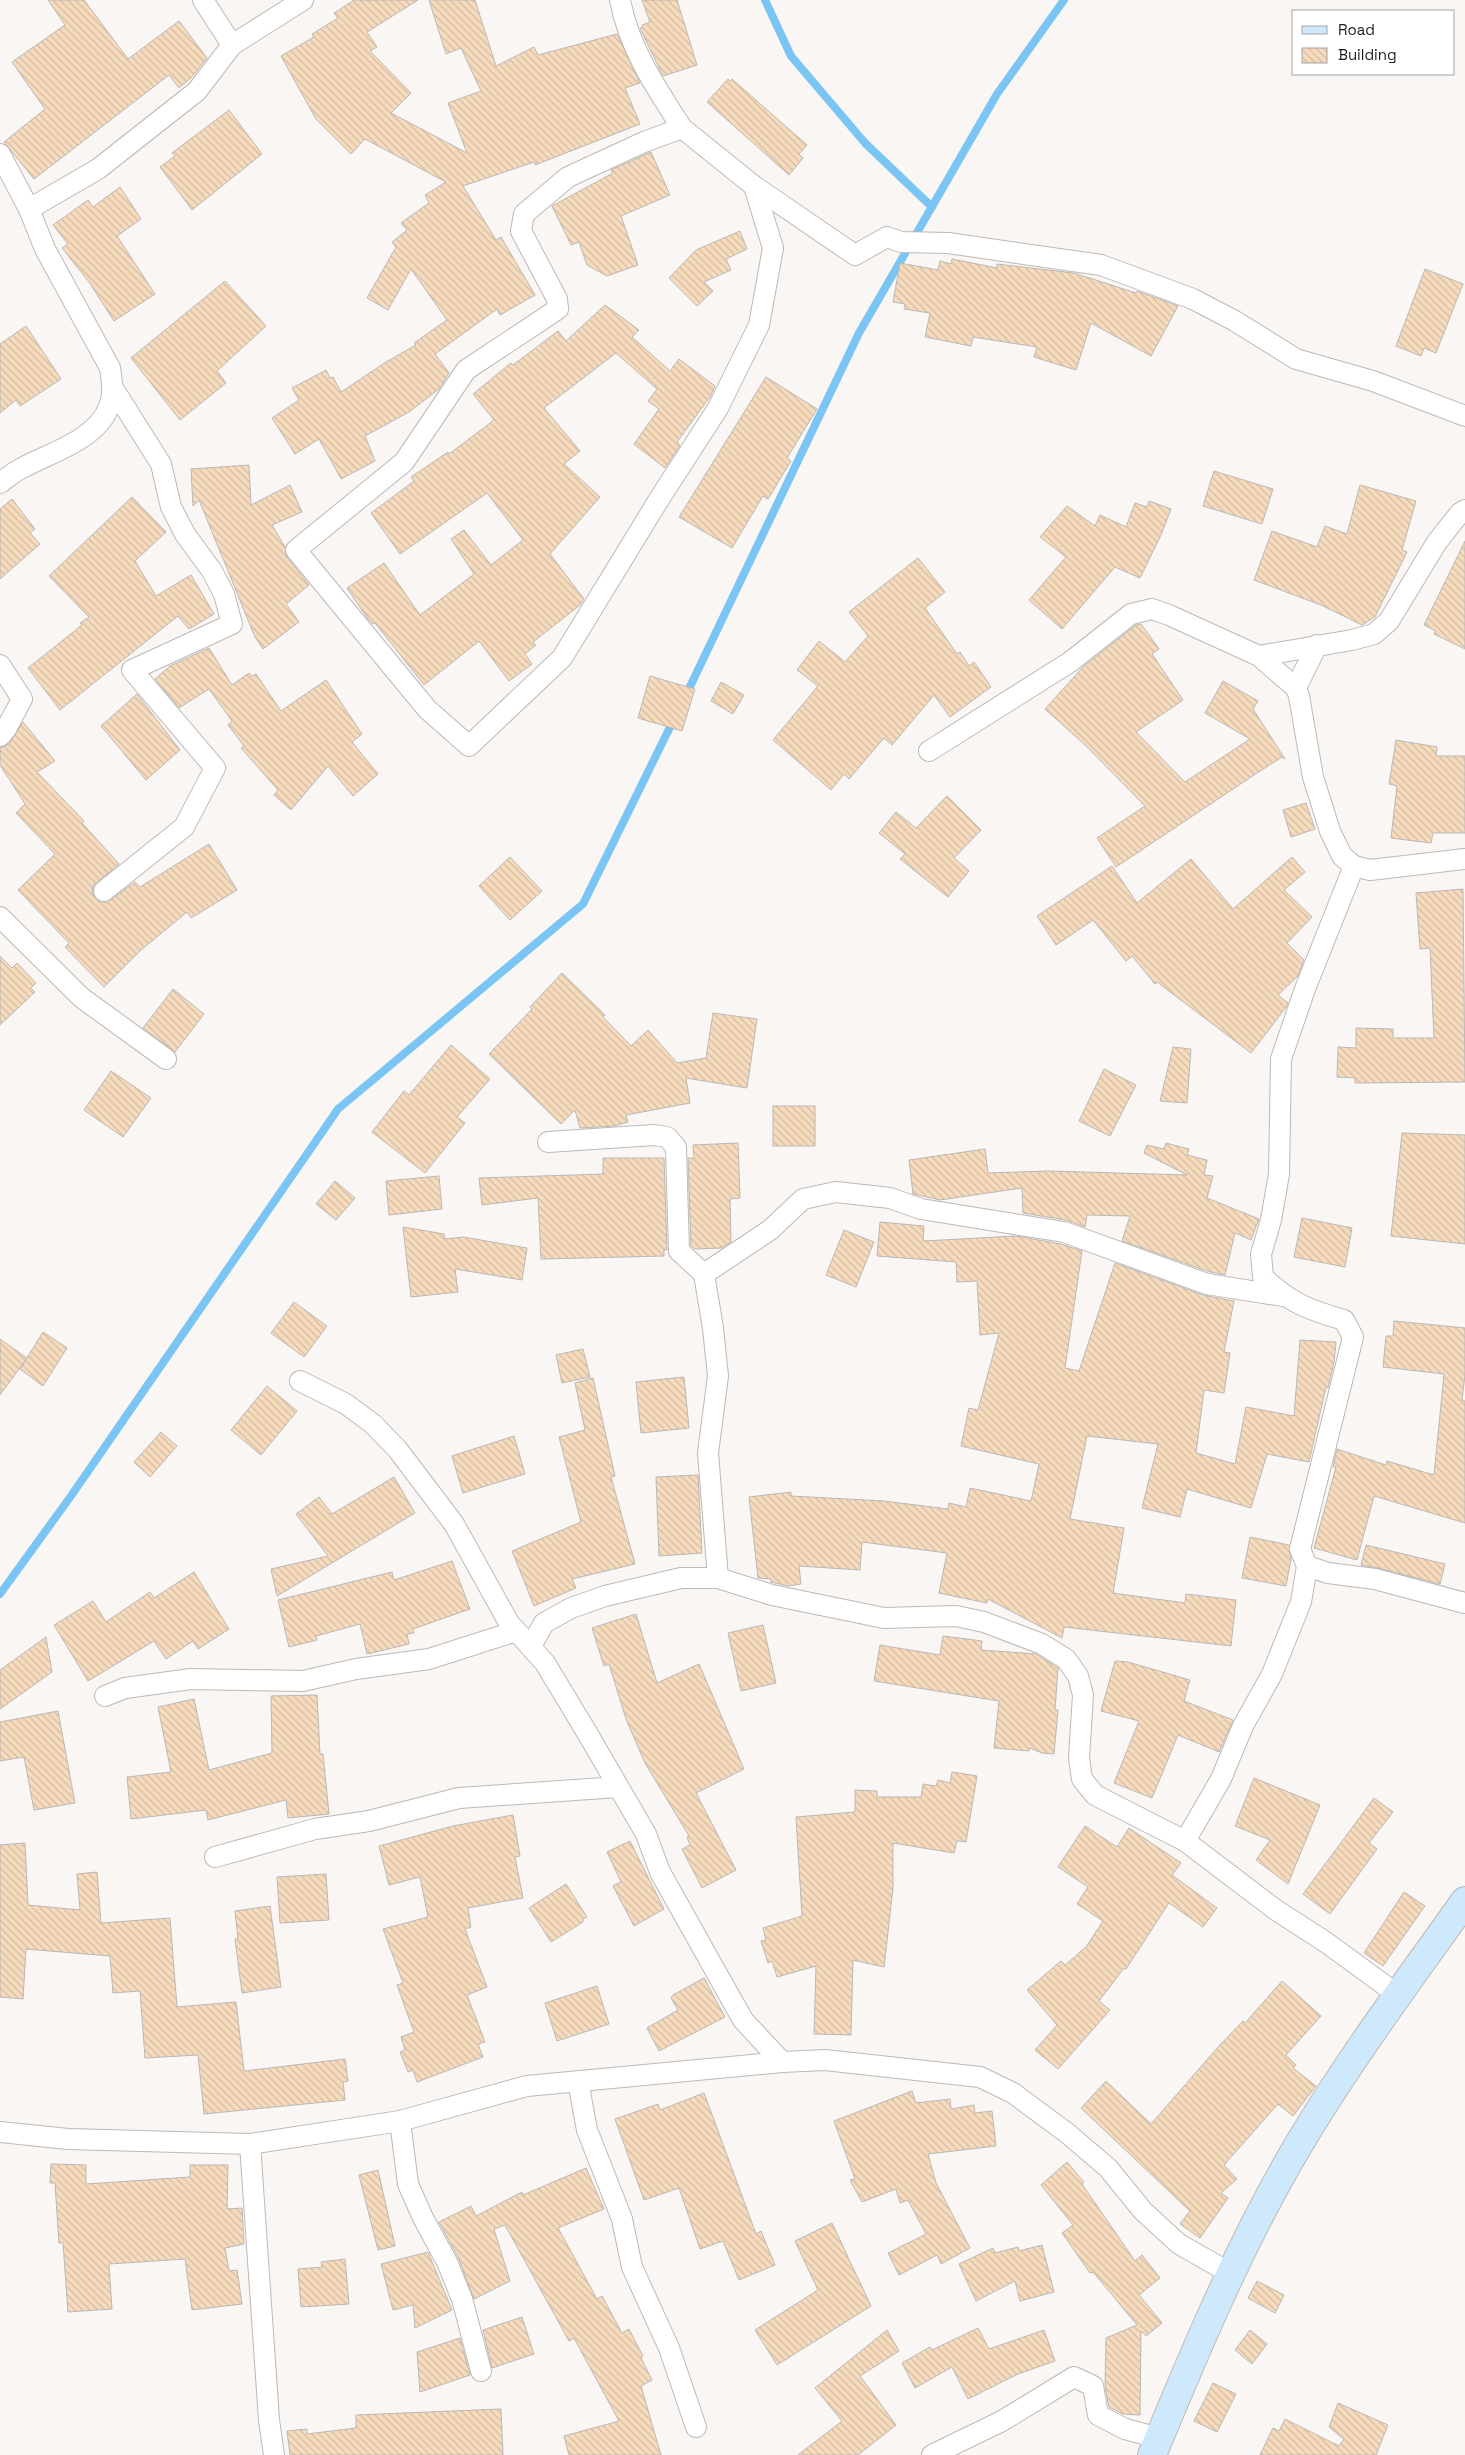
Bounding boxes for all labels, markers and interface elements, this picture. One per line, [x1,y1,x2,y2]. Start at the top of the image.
legend [1292,10,1455,75]
text: Road [1338,20,1375,39]
text: Building [1338,45,1397,64]

